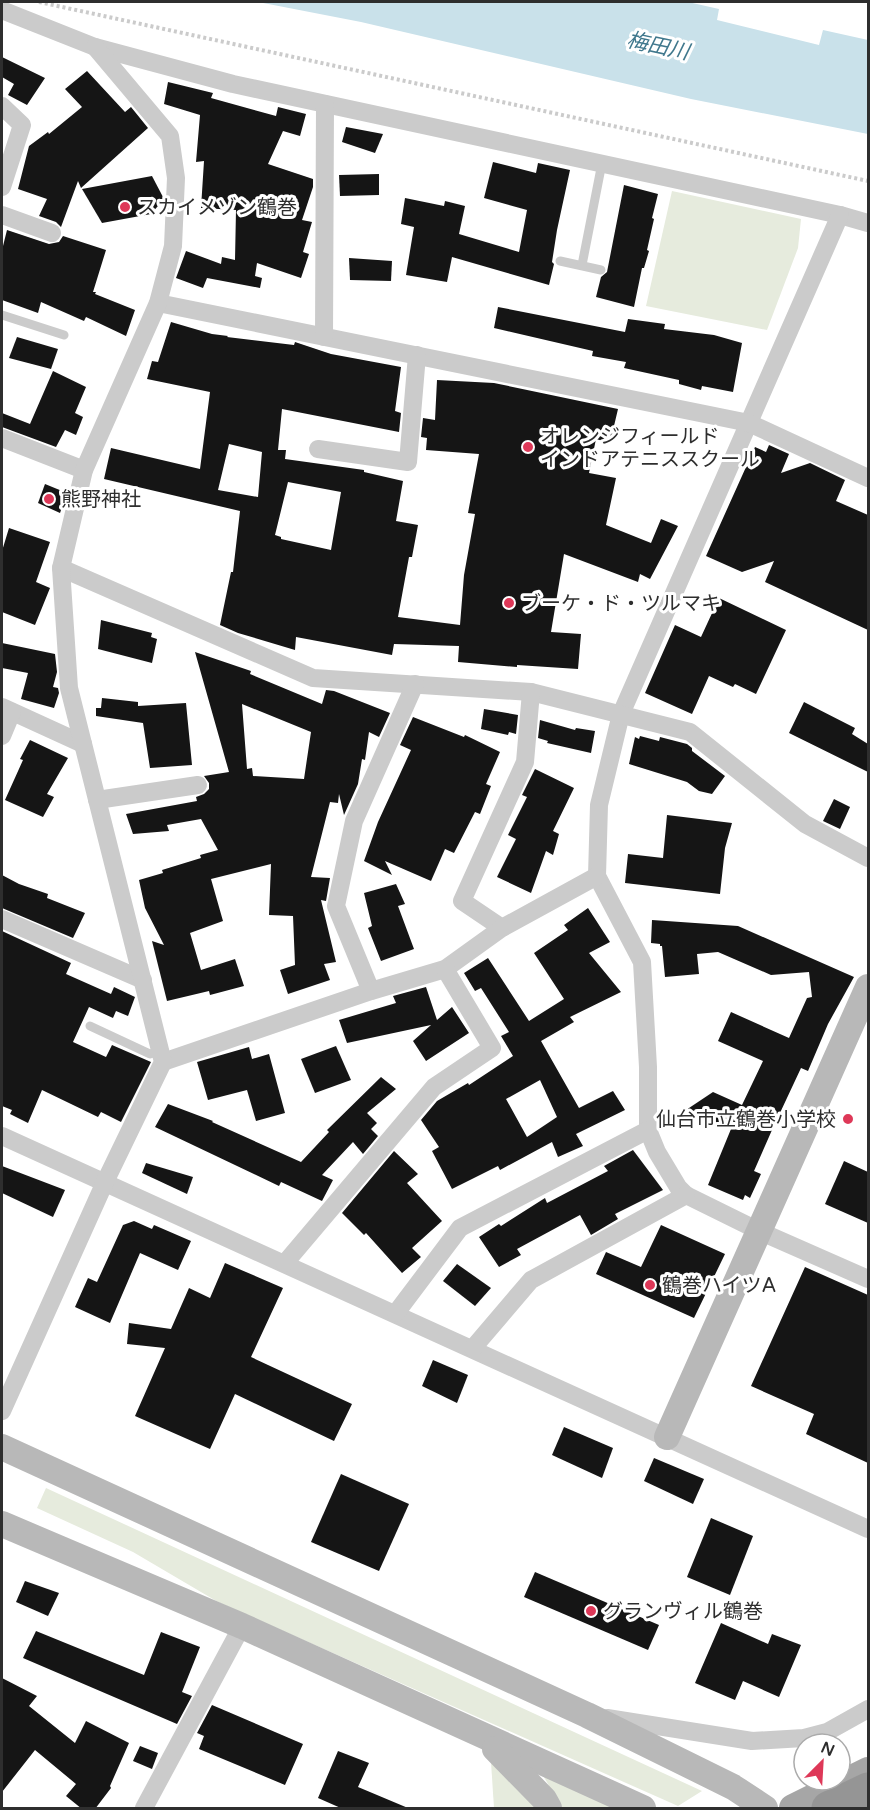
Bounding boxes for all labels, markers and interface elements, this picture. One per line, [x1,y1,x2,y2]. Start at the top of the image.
water label: 梅田川 [624,28,693,66]
place label: スカイメゾン鶴巻 [137,196,297,220]
marker: スカイメゾン鶴巻 [118,200,132,214]
place label: オレンジフィールド インドアテニススクール [540,425,760,472]
marker: オレンジフィールド インドアテニススクール [521,440,535,454]
place label: 熊野神社 [61,488,141,512]
marker: 熊野神社 [42,492,56,506]
place label: ブーケ・ド・ツルマキ [521,592,721,616]
marker: ブーケ・ド・ツルマキ [502,596,516,610]
place label: 仙台市立鶴巻小学校 [656,1108,836,1132]
marker: 仙台市立鶴巻小学校 [841,1112,855,1126]
place label: 鶴巻ハイツA [662,1274,777,1298]
marker: 鶴巻ハイツA [643,1278,657,1292]
place label: グランヴィル鶴巻 [603,1600,763,1624]
marker: グランヴィル鶴巻 [584,1604,598,1618]
north arrow [792,1732,852,1792]
text: N [818,1737,838,1761]

